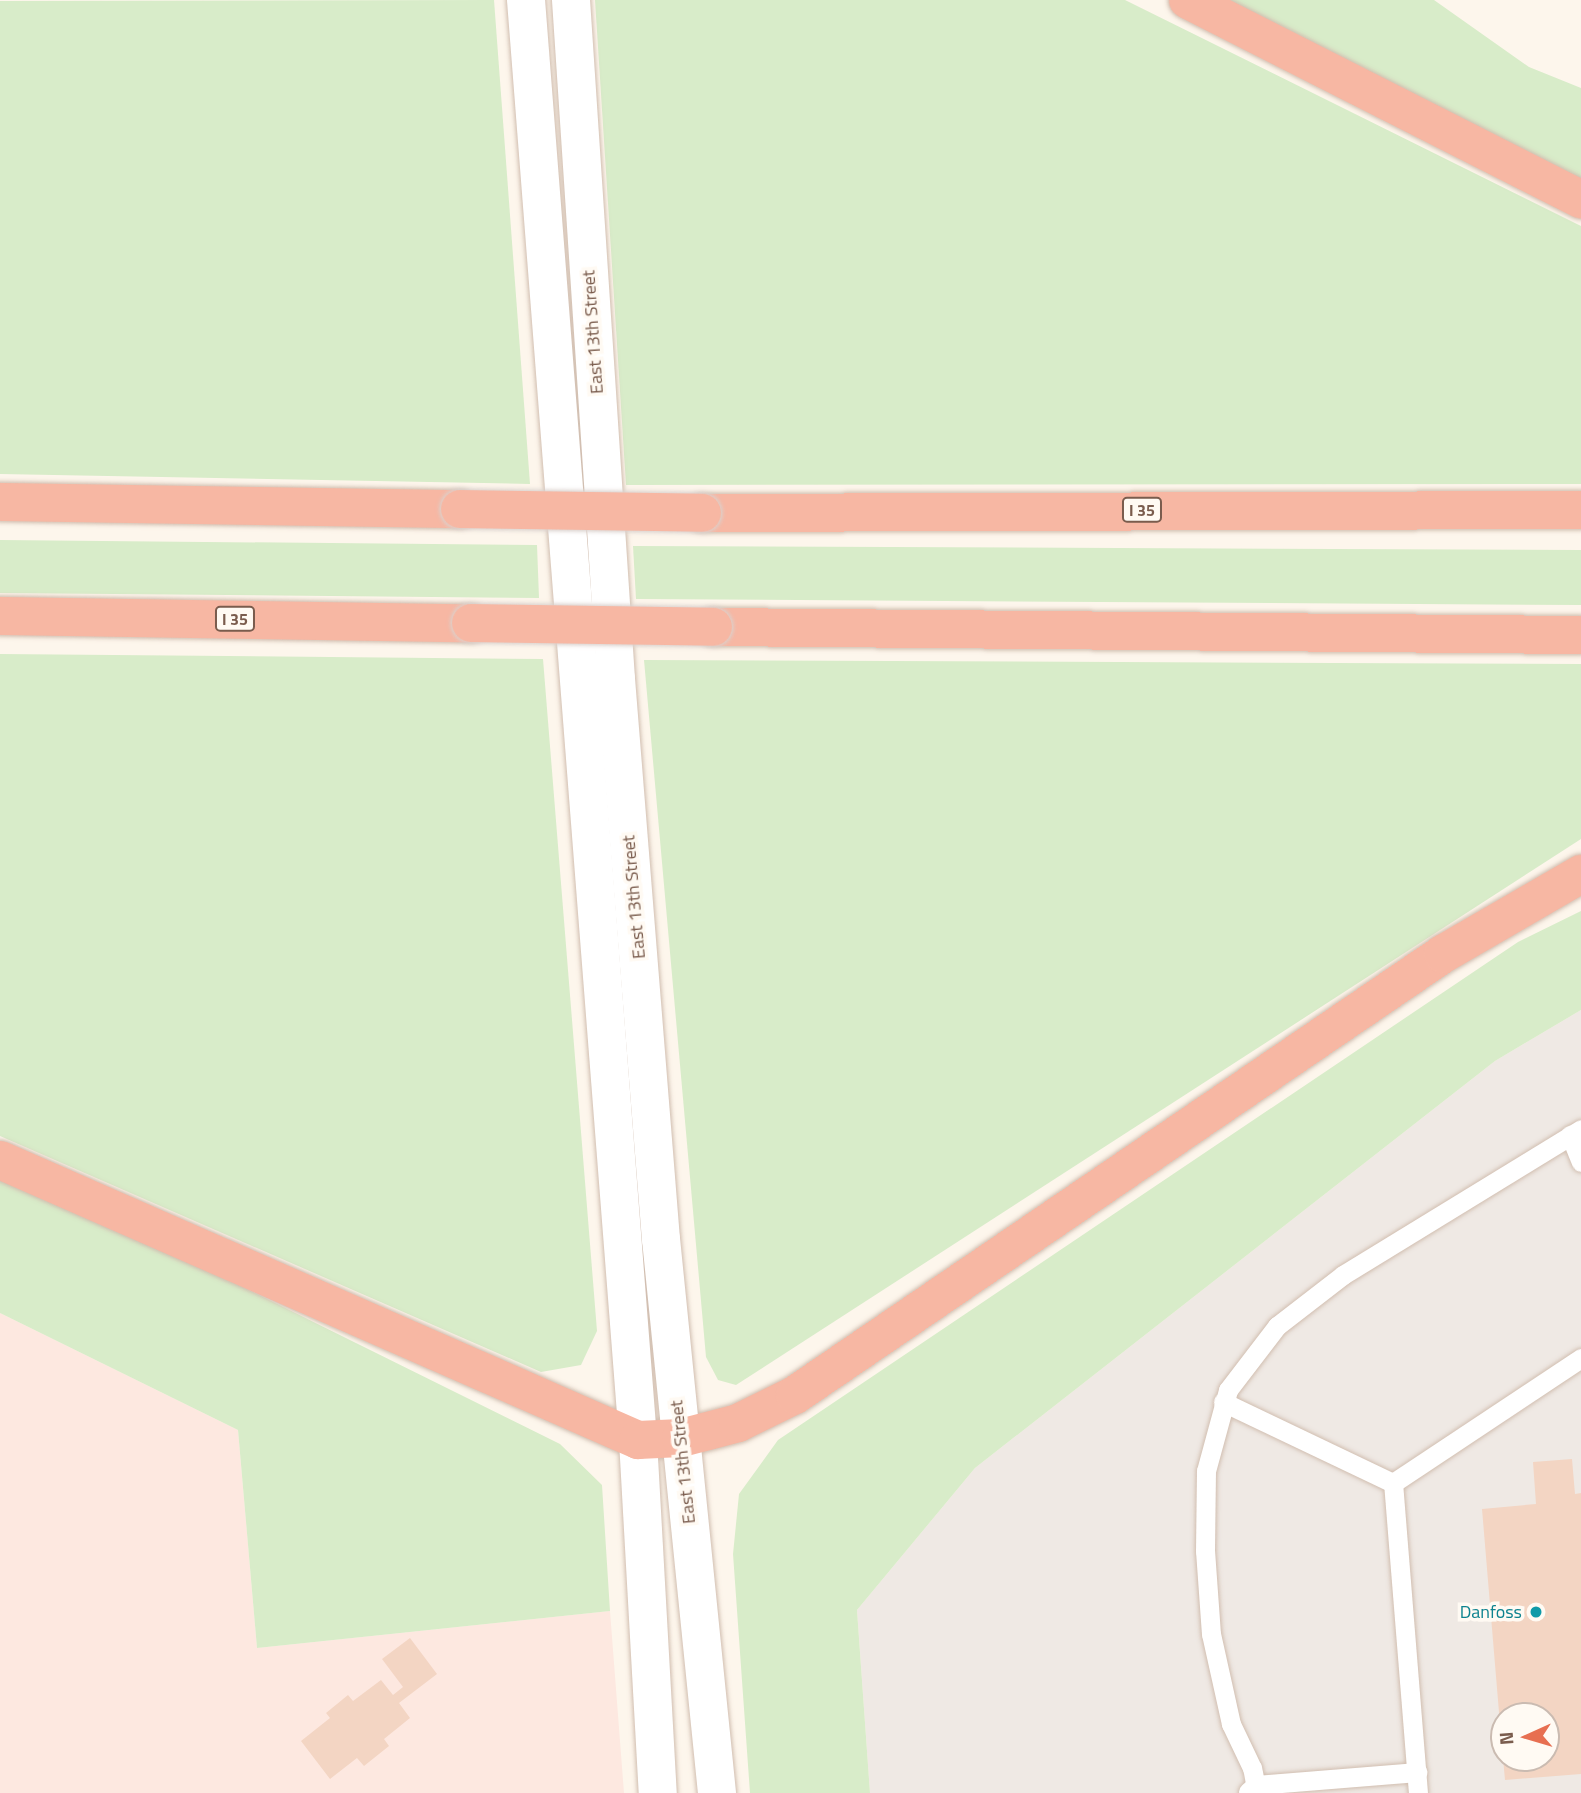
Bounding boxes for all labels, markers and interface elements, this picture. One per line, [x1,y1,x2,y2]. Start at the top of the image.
street label: East 13th Street [578,269,608,395]
road number: I 35 [1121,498,1163,523]
road number: I 35 [214,606,256,632]
street label: East 13th Street [618,834,650,960]
street label: East 13th Street [666,1399,700,1525]
place label: Danfoss [1460,1601,1522,1623]
marker: Danfoss [1528,1604,1544,1620]
north arrow [1490,1702,1560,1772]
text: N [1491,1731,1520,1746]

